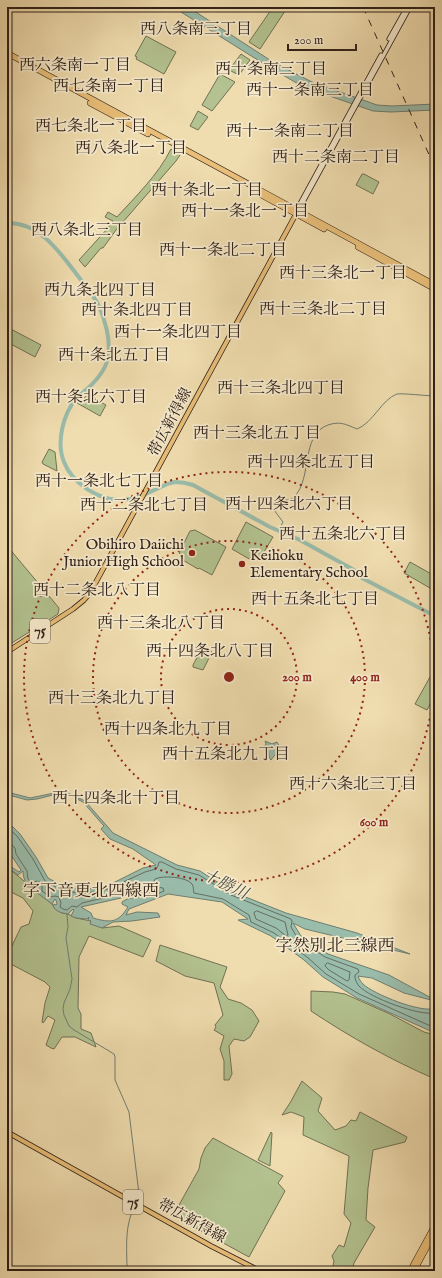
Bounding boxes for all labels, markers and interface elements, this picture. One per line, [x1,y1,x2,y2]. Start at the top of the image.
district label: 西八条南三丁目 [140,20,252,40]
scale bar [288,26,356,52]
text: 200 m [294,33,323,48]
district label: 西六条南一丁目 [19,56,131,76]
district label: 西十条南三丁目 [215,60,327,80]
district label: 西七条南一丁目 [53,77,165,97]
district label: 西十一条南三丁目 [246,81,374,101]
district label: 西七条北一丁目 [35,117,147,137]
district label: 西十一条南二丁目 [226,122,354,142]
district label: 西八条北一丁目 [75,139,187,159]
district label: 西十二条南二丁目 [272,148,400,168]
district label: 西十条北一丁目 [151,181,263,201]
district label: 西十一条北一丁目 [181,202,309,222]
district label: 西八条北三丁目 [31,221,143,241]
district label: 西十一条北二丁目 [159,241,287,261]
district label: 西十三条北一丁目 [279,264,407,284]
district label: 西九条北四丁目 [44,281,156,301]
district label: 西十三条北二丁目 [259,300,387,320]
district label: 西十条北四丁目 [81,301,193,321]
district label: 西十一条北四丁目 [114,323,242,343]
district label: 西十条北五丁目 [58,346,170,366]
district label: 西十三条北四丁目 [217,379,345,399]
street label: 帯広新得線 [144,384,196,460]
district label: 西十条北六丁目 [35,388,147,408]
district label: 西十三条北五丁目 [193,424,321,444]
district label: 西十四条北五丁目 [247,453,375,473]
district label: 西十一条北七丁目 [35,472,163,492]
district label: 西十四条北六丁目 [225,495,353,515]
district label: 西十二条北七丁目 [80,496,208,516]
district label: 西十五条北六丁目 [279,525,407,545]
place label: Obihiro Daiichi Junior High School [61,535,185,571]
place label: Keihoku Elementary School [250,546,369,582]
marker: Obihiro Daiichi Junior High School [187,548,197,558]
marker: Keihoku Elementary School [237,559,247,569]
district label: 西十二条北八丁目 [33,581,161,601]
district label: 西十五条北七丁目 [251,590,379,610]
district label: 西十三条北八丁目 [97,614,225,634]
road number: 75 [30,619,50,643]
district label: 西十四条北八丁目 [146,642,274,662]
centre of rings [222,670,236,684]
text: 200 m [282,670,312,685]
text: 400 m [350,670,381,685]
district label: 西十三条北九丁目 [48,689,176,709]
district label: 西十四条北九丁目 [104,720,232,740]
district label: 西十五条北九丁目 [162,745,290,765]
district label: 西十六条北三丁目 [289,775,417,795]
district label: 西十四条北十丁目 [52,789,180,809]
text: 600 m [360,815,389,830]
water label: 十勝川 [199,865,253,905]
district label: 字下音更北四線西 [23,881,159,902]
district label: 字然別北三線西 [276,936,395,957]
road number: 75 [123,1190,143,1214]
street label: 帯広新得線 [155,1195,229,1247]

